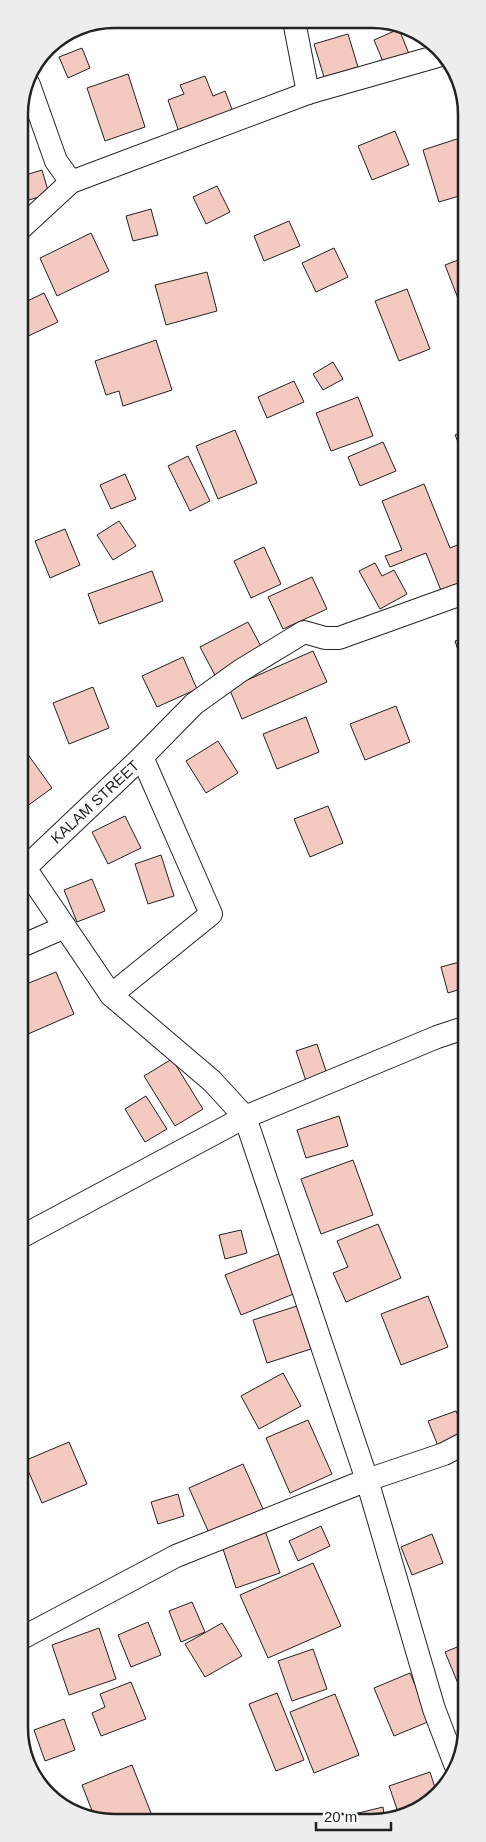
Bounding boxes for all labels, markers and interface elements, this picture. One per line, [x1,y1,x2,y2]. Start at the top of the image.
street label: KALAM STREET [47,756,142,847]
scale bar [316,1800,391,1832]
text: 20 m [324,1808,357,1825]

